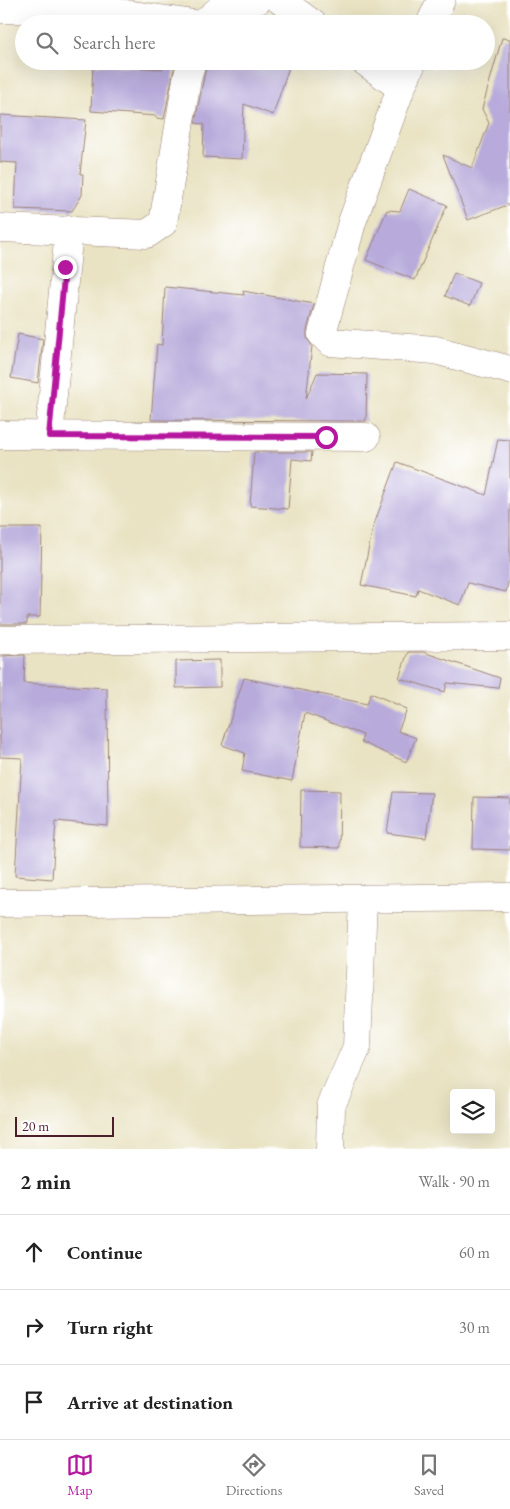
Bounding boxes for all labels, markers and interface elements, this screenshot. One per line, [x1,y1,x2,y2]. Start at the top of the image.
search box [15,15,495,70]
icon: search [33,29,61,57]
text: Search here [73,30,155,55]
route end [54,256,77,279]
route start [315,426,338,449]
map controls [450,1089,495,1134]
button: layers [450,1089,495,1134]
scale bar [15,1114,114,1137]
text: 20 m [22,1117,49,1135]
text: 2 min [20,1168,71,1195]
text: Walk · 90 m [419,1171,490,1192]
icon: ahead [20,1238,48,1266]
text: Continue [67,1240,142,1265]
text: 60 m [459,1242,490,1263]
icon: right [20,1313,48,1341]
text: Turn right [67,1315,153,1340]
text: 30 m [459,1317,490,1338]
icon: arrive [20,1388,48,1416]
text: Arrive at destination [67,1390,233,1415]
tab: Map [66,1451,94,1499]
tab: Directions [226,1451,282,1499]
tab: Saved [414,1451,444,1499]

